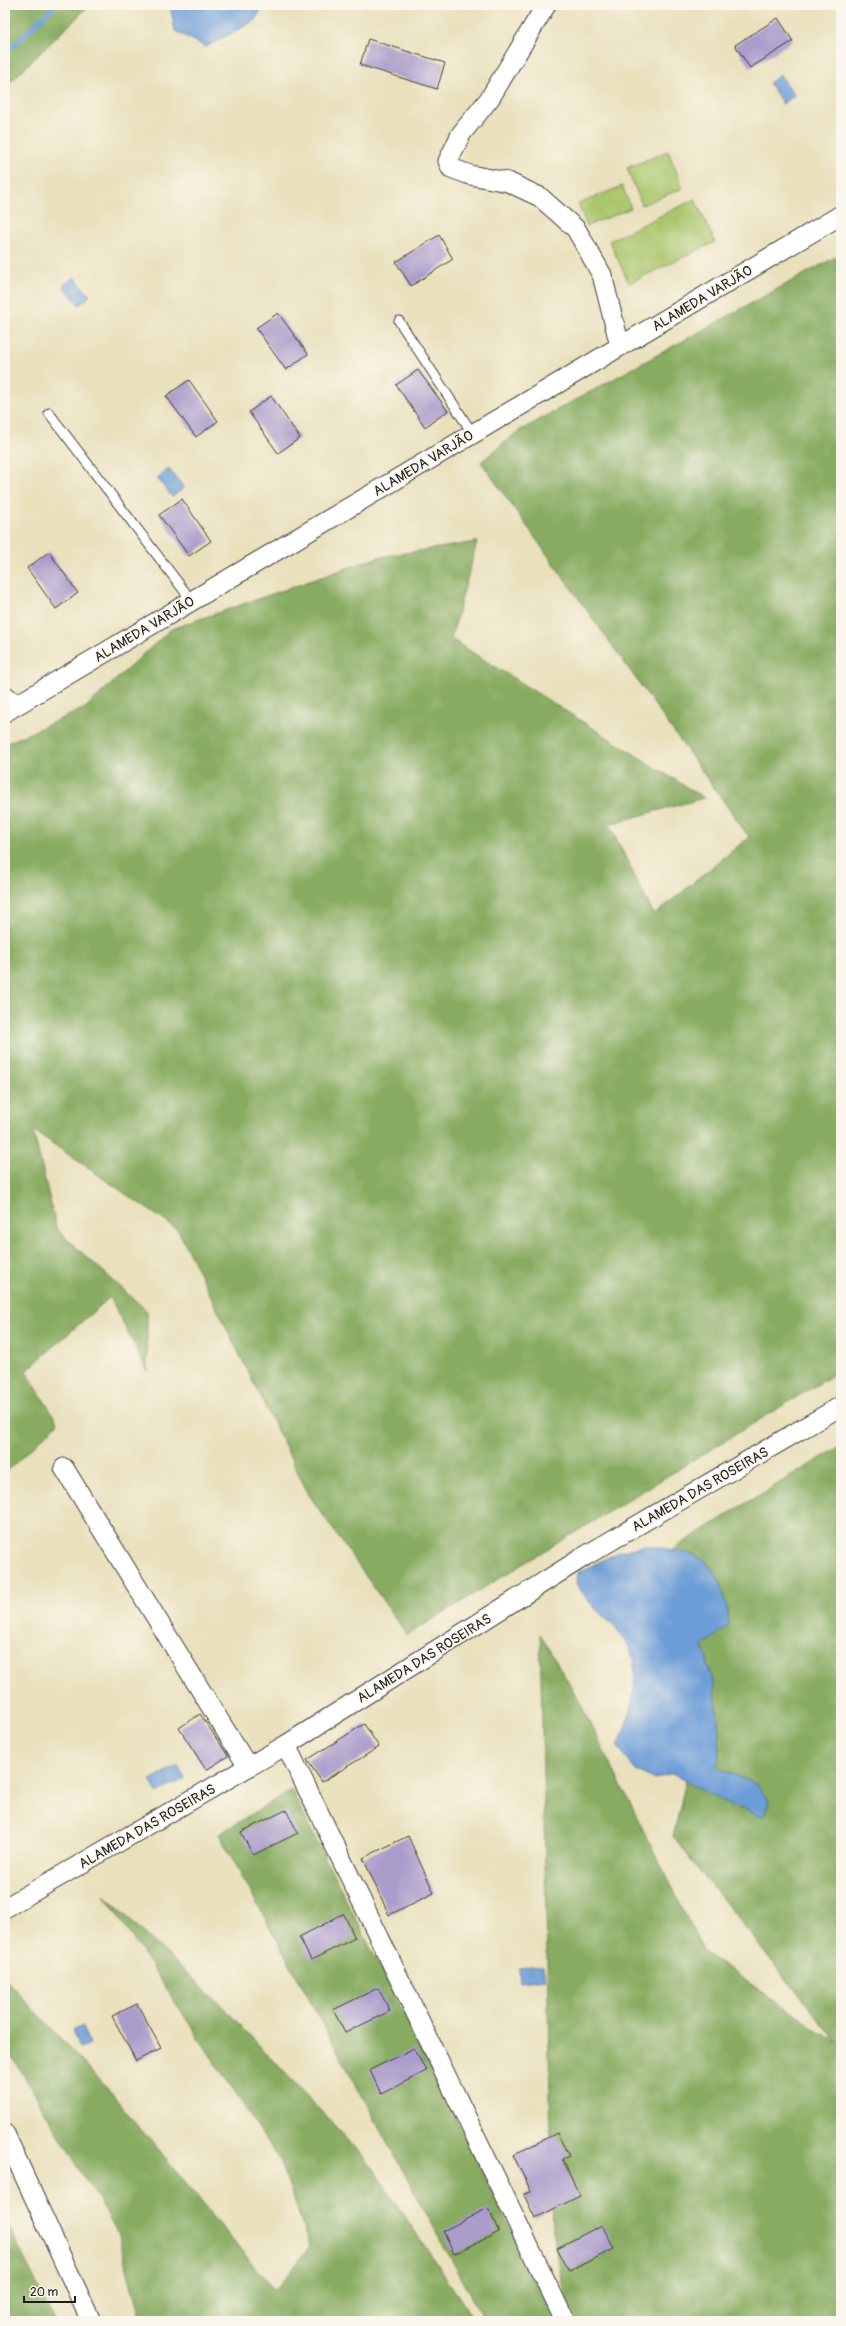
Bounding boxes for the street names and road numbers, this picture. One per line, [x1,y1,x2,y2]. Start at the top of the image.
street label: ALAMEDA VARJÃO [649,262,756,335]
street label: ALAMEDA VARJÃO [370,427,477,500]
street label: ALAMEDA VARJÃO [91,593,198,666]
street label: ALAMEDA DAS ROSEIRAS [629,1443,772,1536]
street label: ALAMEDA DAS ROSEIRAS [354,1610,495,1707]
street label: ALAMEDA DAS ROSEIRAS [76,1780,219,1873]

